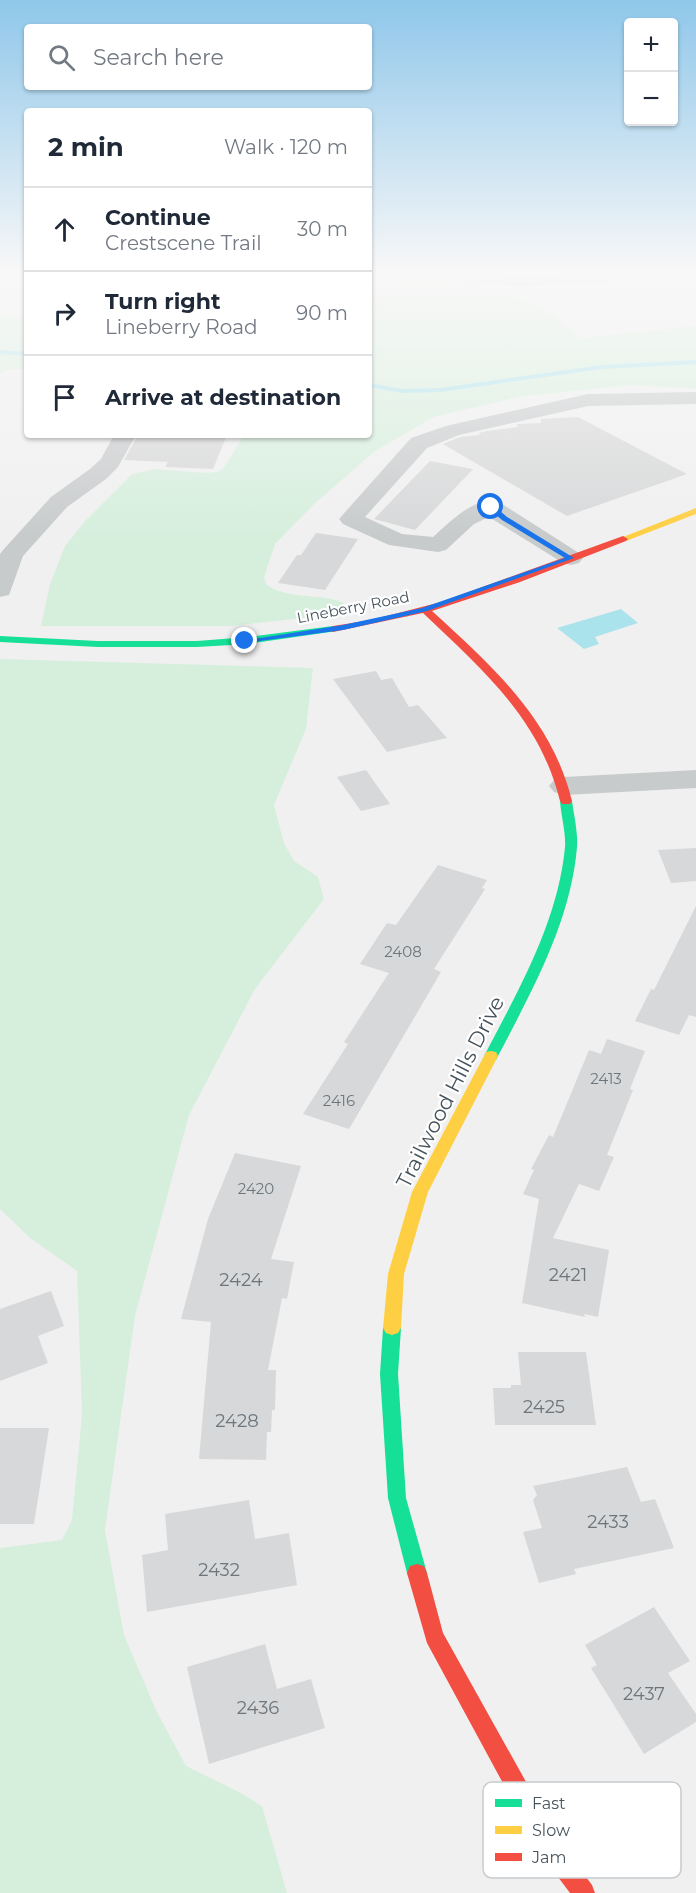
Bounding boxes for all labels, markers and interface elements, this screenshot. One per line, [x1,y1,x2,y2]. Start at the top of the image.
map controls [624,18,678,126]
button: + [624,18,678,72]
search box [24,24,372,90]
icon: search [45,41,78,74]
text: Search here [93,44,224,71]
button: − [624,72,678,126]
text: 2 min [48,131,124,163]
text: Walk · 120 m [224,135,348,159]
text: Continue [105,204,211,231]
icon: ahead [48,213,81,246]
text: 30 m [297,217,348,241]
text: Crestscene Trail [105,231,262,255]
text: Turn right [105,288,220,315]
icon: right [48,297,81,330]
text: 90 m [296,301,348,325]
text: Lineberry Road [105,315,258,339]
icon: arrive [48,381,81,414]
text: Arrive at destination [105,384,341,411]
route start [477,493,503,519]
street label: Lineberry Road [295,587,411,627]
route end [231,627,257,653]
house number: 2408 [384,942,422,961]
street label: Trailwood Hills Drive [391,992,509,1192]
house number: 2413 [590,1069,622,1088]
house number: 2416 [323,1091,355,1110]
house number: 2420 [238,1179,274,1198]
house number: 2421 [549,1264,587,1286]
house number: 2424 [219,1269,263,1291]
house number: 2425 [523,1396,565,1418]
house number: 2428 [215,1410,259,1432]
house number: 2433 [587,1511,629,1533]
house number: 2432 [198,1559,240,1581]
house number: 2437 [623,1683,665,1705]
house number: 2436 [237,1697,279,1719]
legend [483,1782,681,1878]
text: Fast [532,1794,566,1813]
text: Slow [532,1821,570,1840]
text: Jam [531,1848,566,1867]

